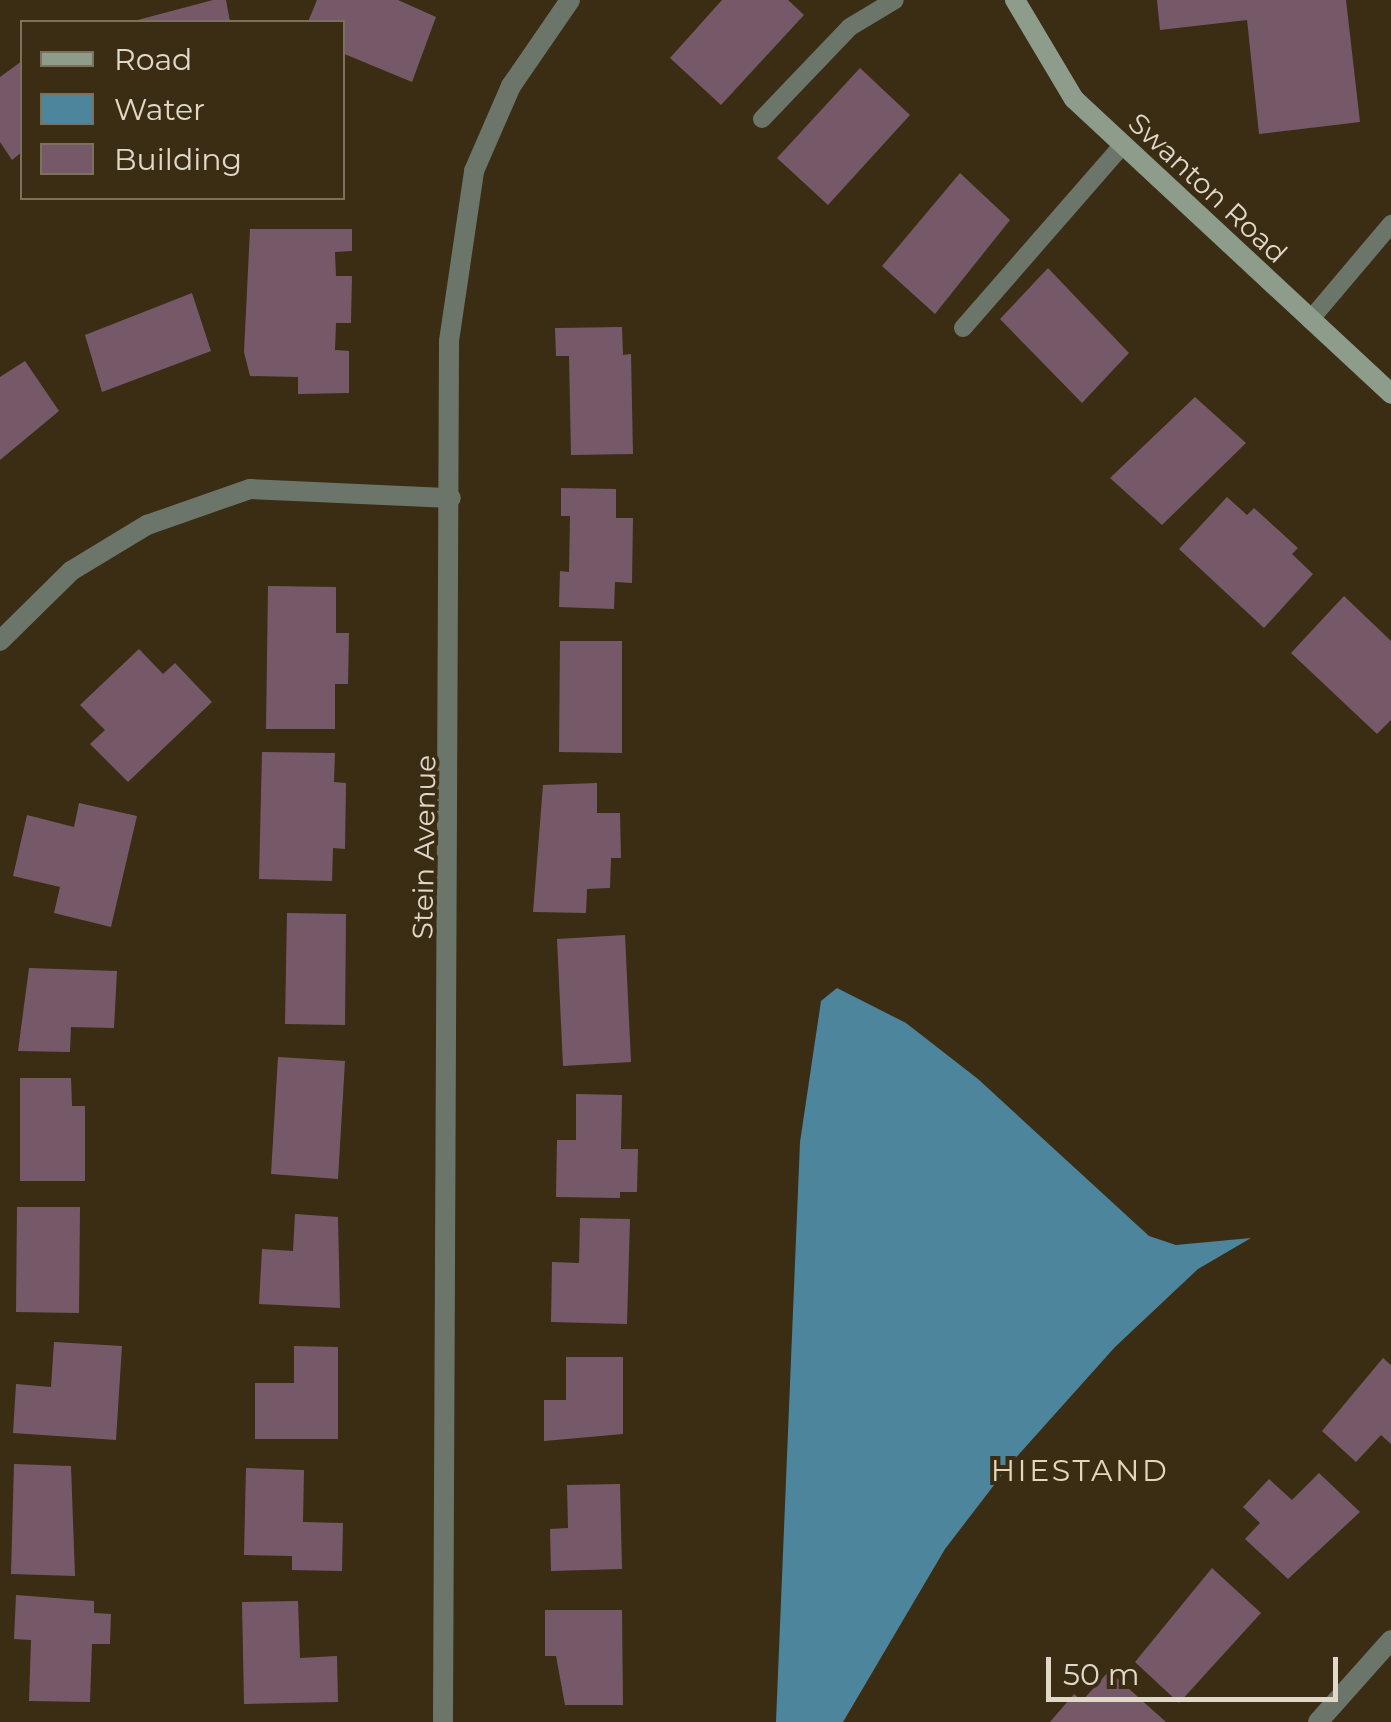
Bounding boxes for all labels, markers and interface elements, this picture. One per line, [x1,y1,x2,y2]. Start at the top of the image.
legend [20,20,345,200]
text: Road [114,41,192,78]
text: Water [114,91,205,128]
street label: Swanton Road [1122,106,1294,270]
text: Building [114,141,242,178]
street label: Stein Avenue [406,755,442,939]
district label: HIESTAND [991,1453,1169,1489]
scale bar [1051,1637,1344,1699]
text: 50 m [1063,1656,1140,1693]

